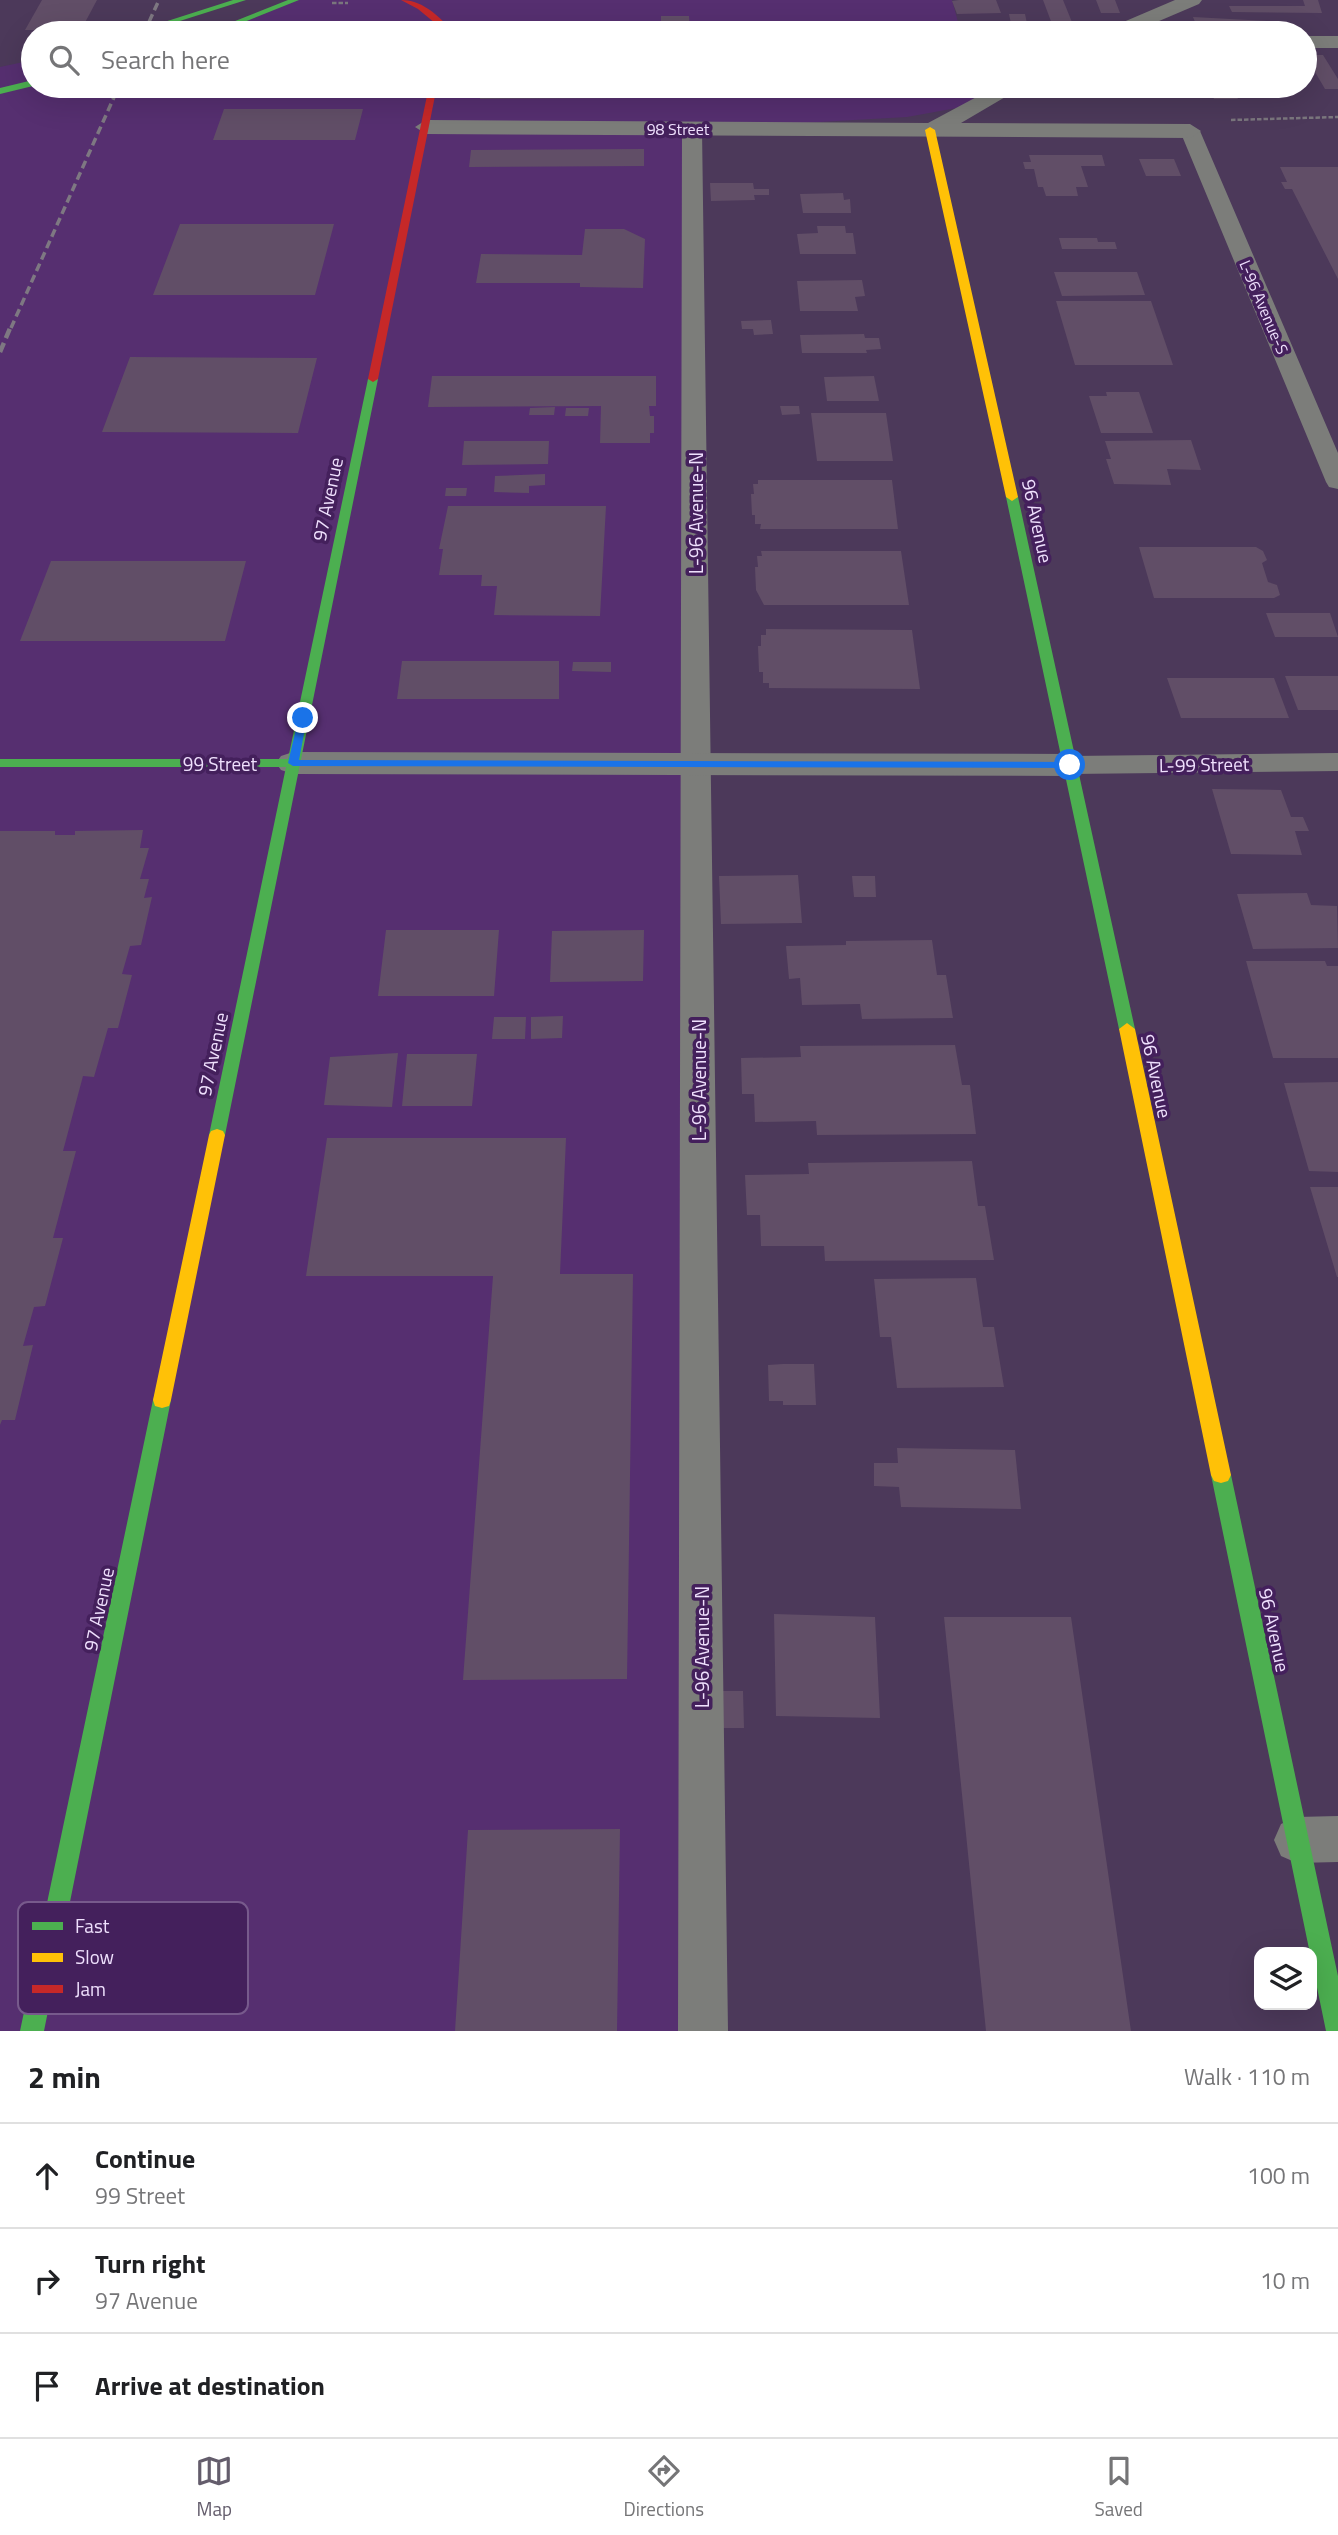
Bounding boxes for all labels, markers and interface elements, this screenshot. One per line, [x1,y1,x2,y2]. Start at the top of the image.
search box [21,21,1317,98]
text: Search here [101,40,230,79]
icon: search [45,41,83,79]
street label: 98 Street [647,117,710,141]
street label: L-96 Avenue-S [1233,256,1295,358]
street label: L-96 Avenue-N [681,452,710,574]
street label: 97 Avenue [304,454,350,544]
street label: 96 Avenue [1015,476,1061,566]
route end [287,702,318,733]
street label: 99 Street [183,749,258,778]
route start [1054,749,1085,780]
street label: L-99 Street [1159,749,1250,779]
street label: 97 Avenue [189,1009,235,1099]
street label: L-96 Avenue-N [684,1019,713,1141]
street label: 96 Avenue [1134,1031,1180,1121]
street label: 97 Avenue [75,1564,121,1654]
street label: 96 Avenue [1252,1585,1298,1675]
street label: L-96 Avenue-N [687,1586,716,1708]
legend [18,1902,248,2014]
text: Fast [75,1911,110,1940]
text: Slow [75,1942,114,1971]
map controls [1254,1947,1317,2010]
button: layers [1254,1947,1317,2010]
text: Jam [75,1974,106,2003]
text: 2 min [28,2054,101,2100]
text: Walk · 110 m [1184,2059,1310,2094]
text: Continue [95,2139,195,2178]
icon: ahead [28,2157,66,2195]
text: 100 m [1247,2158,1310,2193]
text: 99 Street [95,2178,185,2213]
text: Turn right [95,2244,206,2283]
icon: right [28,2262,66,2300]
text: 10 m [1260,2263,1310,2298]
text: 97 Avenue [95,2283,198,2318]
text: Arrive at destination [95,2366,325,2405]
icon: arrive [28,2367,66,2405]
tab: Map [195,2452,233,2523]
tab: Directions [624,2452,704,2523]
tab: Saved [1094,2452,1143,2523]

